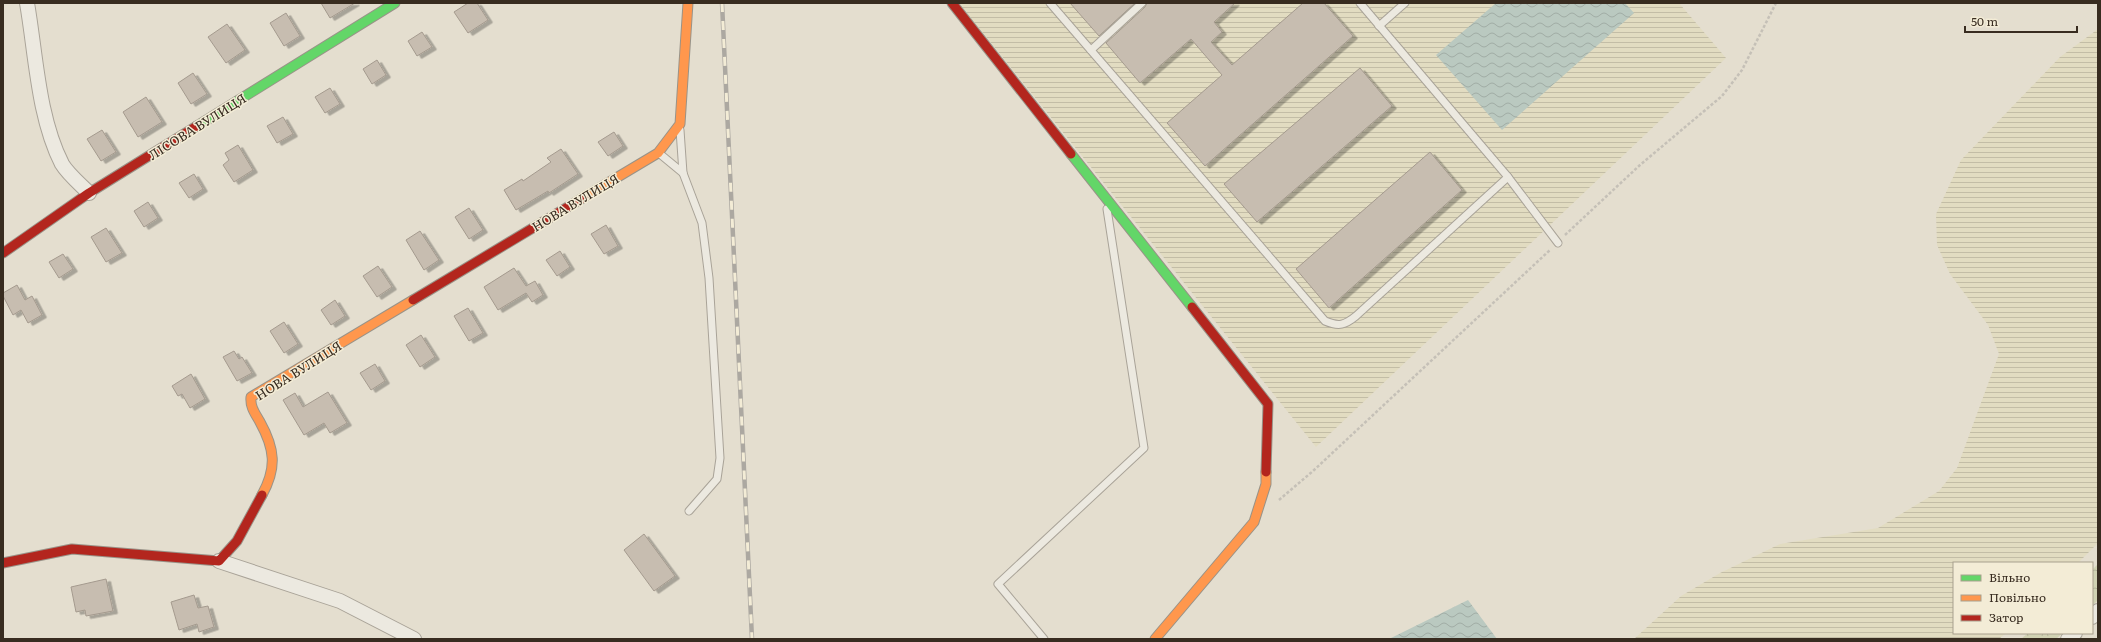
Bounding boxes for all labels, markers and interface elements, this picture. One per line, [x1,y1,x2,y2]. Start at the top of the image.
scale bar [1965,8,2077,34]
text: 50 m [1971,12,1998,30]
street label: ЛІСОВА ВУЛИЦЯ [144,88,250,164]
street label: НОВА ВУЛИЦЯ [528,168,622,236]
street label: НОВА ВУЛИЦЯ [251,336,345,404]
legend [1953,562,2093,634]
text: Вільно [1989,568,2030,586]
text: Повільно [1989,588,2046,606]
text: Затор [1989,608,2024,626]

